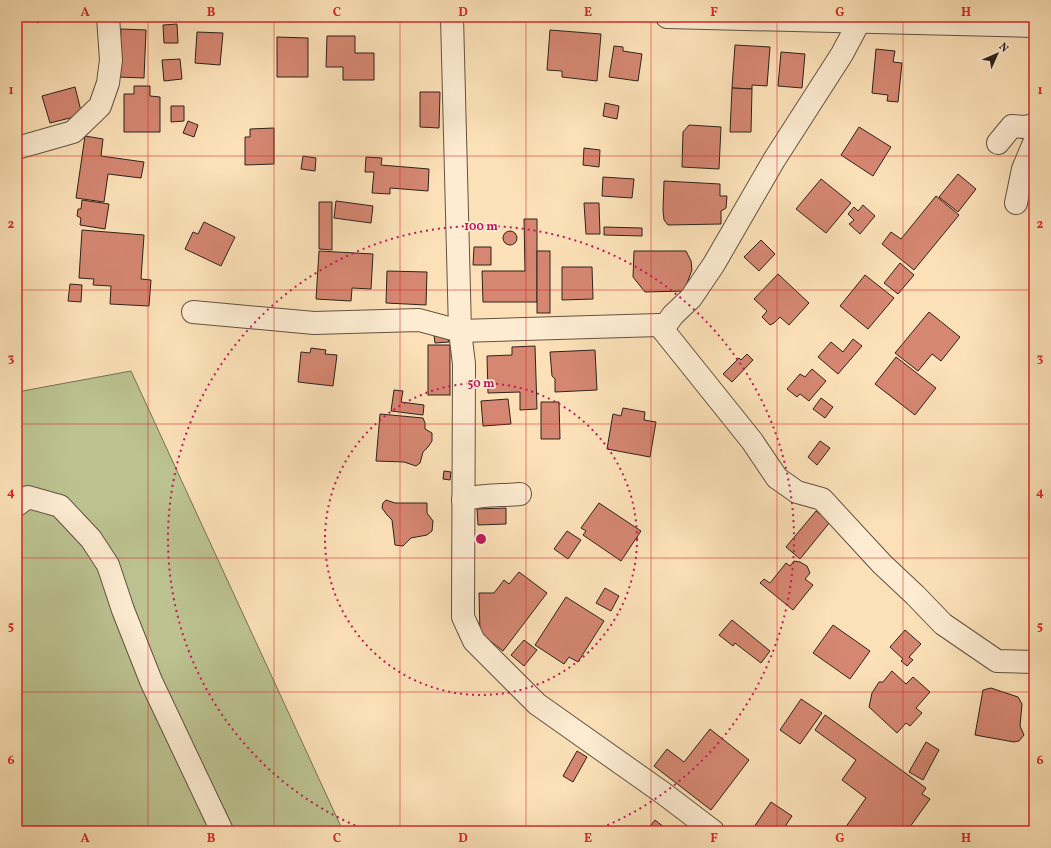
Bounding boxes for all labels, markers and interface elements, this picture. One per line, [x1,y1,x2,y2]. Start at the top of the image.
text: A [80,4,90,22]
text: B [207,4,216,22]
text: C [333,4,341,22]
text: D [458,4,468,22]
text: E [584,4,592,22]
text: F [710,4,718,22]
text: G [835,4,845,22]
text: H [961,4,971,22]
north arrow [977,34,1017,74]
text: N [995,40,1011,56]
text: 1 [8,82,14,100]
text: 1 [1037,82,1043,100]
text: 2 [8,216,15,234]
text: 2 [1037,216,1044,234]
text: 100 m [464,219,498,235]
text: 3 [8,350,15,368]
text: 3 [1037,350,1044,368]
text: 50 m [467,376,495,392]
text: 4 [7,484,15,502]
text: 4 [1036,484,1044,502]
centre of rings [474,532,488,546]
text: 5 [8,618,14,636]
text: 5 [1037,618,1043,636]
text: 6 [7,752,15,770]
text: 6 [1036,752,1044,770]
text: A [80,830,90,848]
text: B [207,830,216,848]
text: C [333,830,341,848]
text: D [458,830,468,848]
text: E [584,830,592,848]
text: F [710,830,718,848]
text: G [835,830,845,848]
text: H [961,830,971,848]

